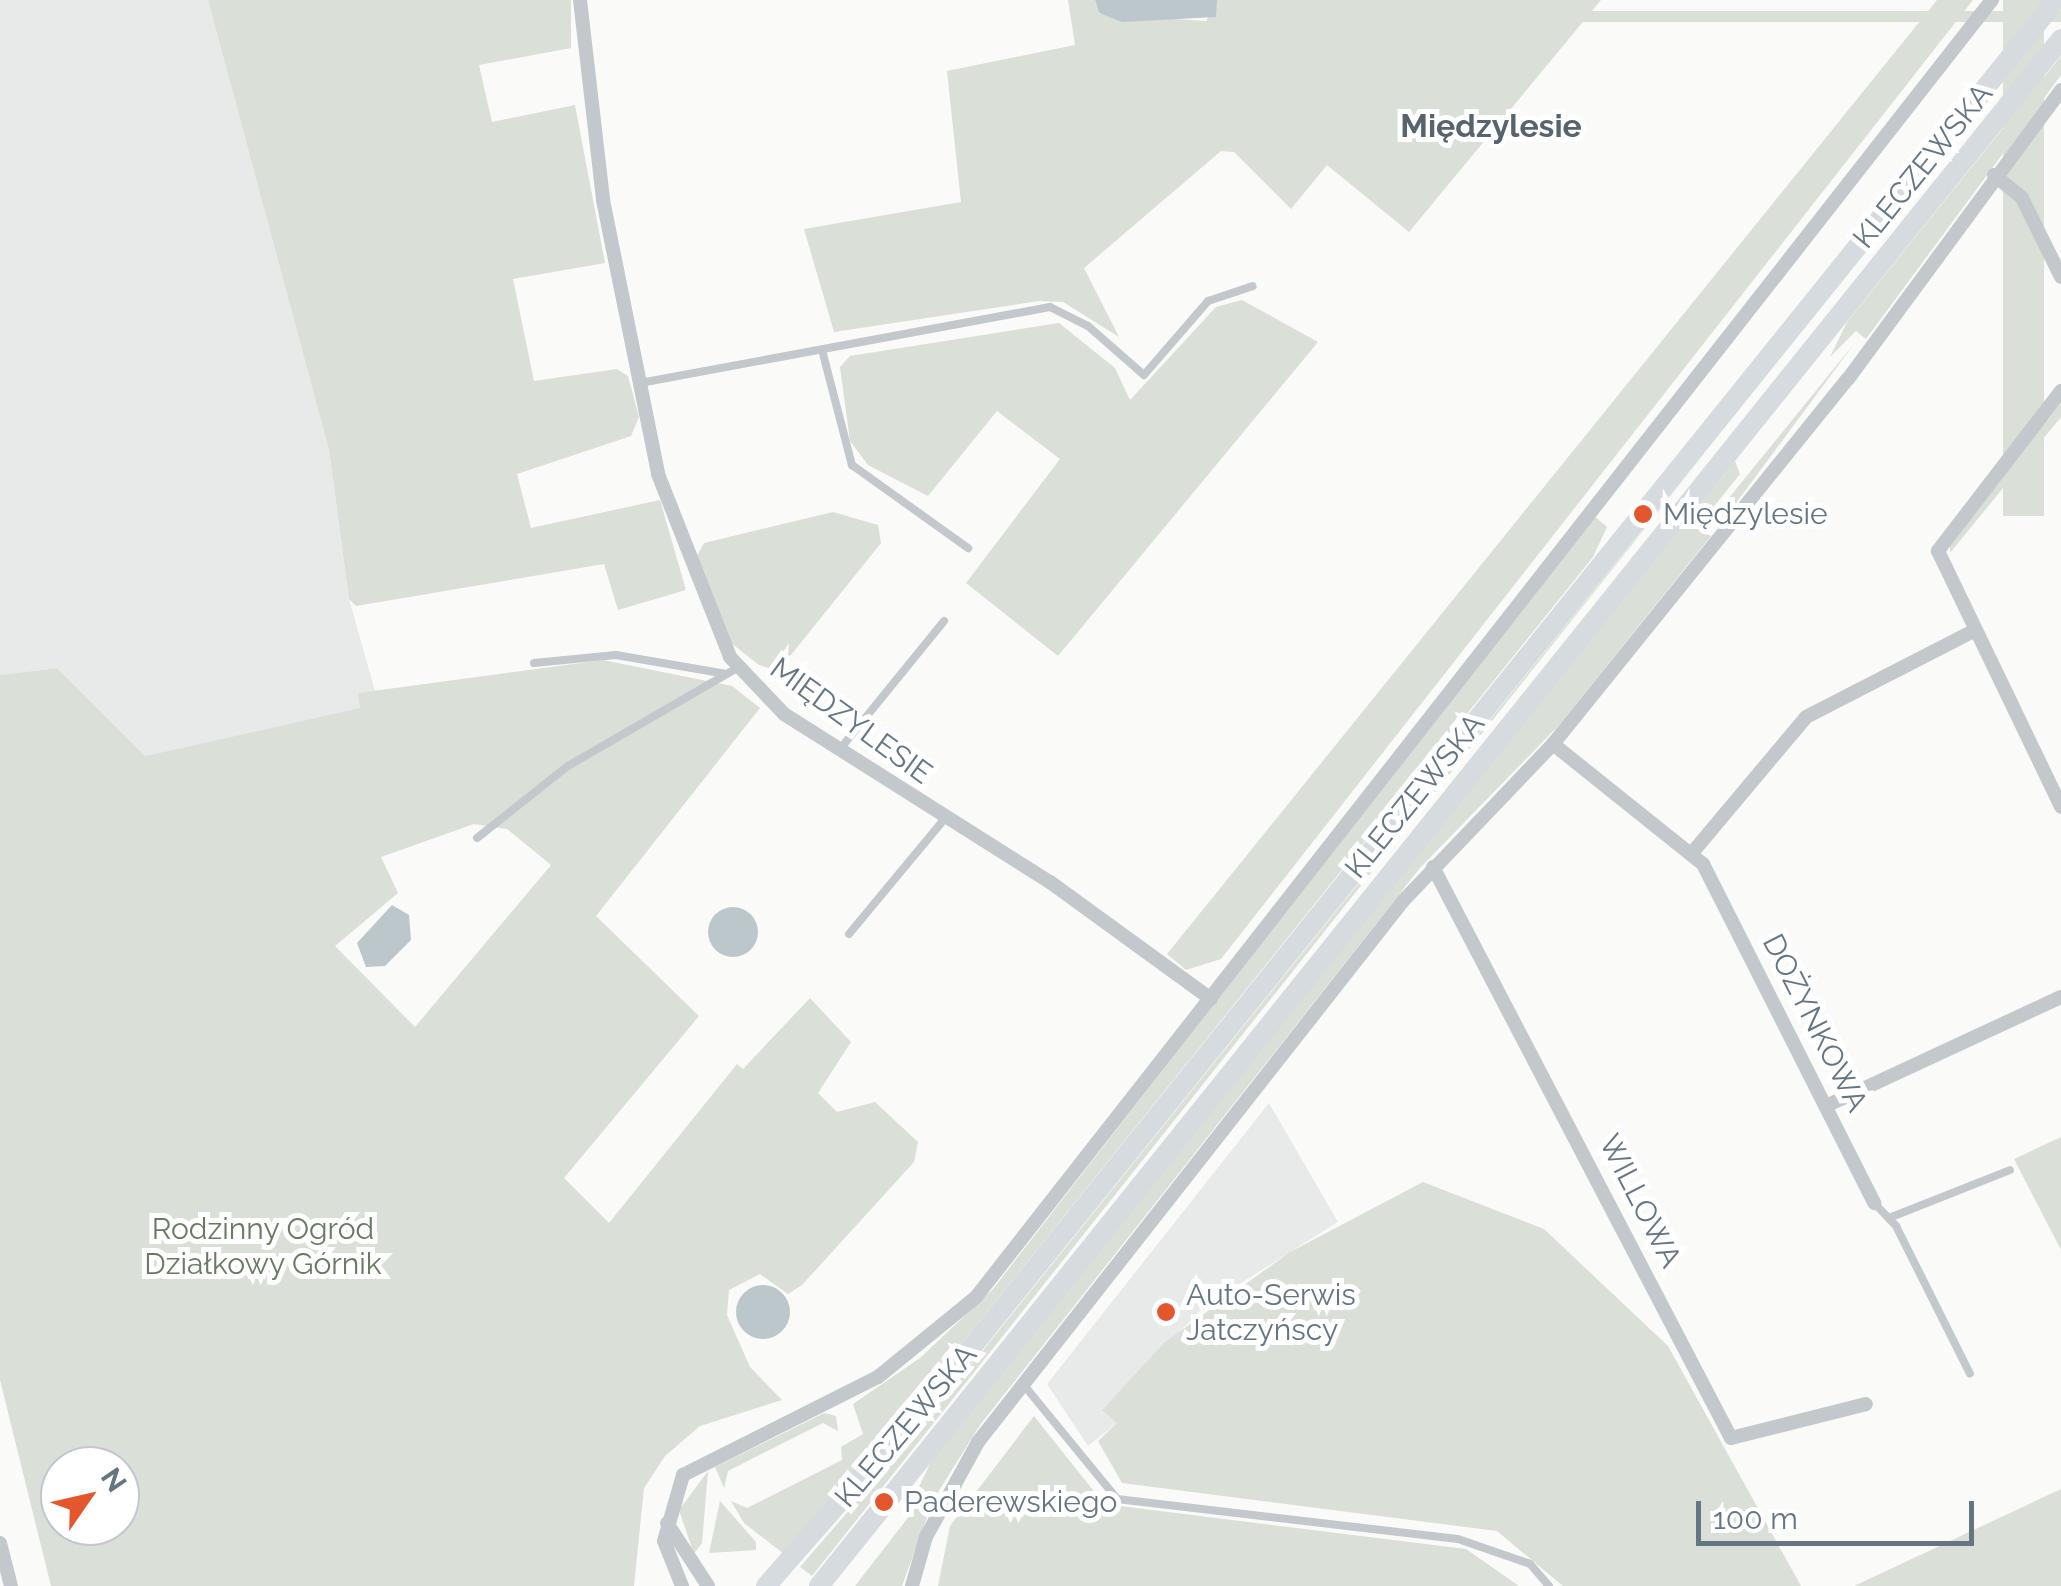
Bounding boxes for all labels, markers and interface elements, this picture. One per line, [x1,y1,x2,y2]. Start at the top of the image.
street label: KLECZEWSKA [1846,77,2000,255]
district label: Międzylesie [1400,107,1582,145]
place label: Międzylesie [1663,496,1828,532]
marker: Międzylesie [1632,503,1654,525]
street label: MIĘDZYLESIE [763,650,939,792]
street label: KLECZEWSKA [1338,707,1492,885]
street label: DOŻYNKOWA [1755,928,1875,1118]
street label: WILLOWA [1591,1128,1689,1274]
park label: Rodzinny Ogród Działkowy Górnik [144,1211,382,1282]
place label: Auto-Serwis Jatczyńscy [1186,1277,1356,1348]
marker: Auto-Serwis Jatczyńscy [1155,1301,1177,1323]
street label: KLECZEWSKA [828,1337,984,1515]
north arrow [40,1446,140,1546]
text: N [94,1462,133,1498]
scale bar [1701,1481,1978,1543]
place label: Paderewskiego [904,1484,1117,1520]
marker: Paderewskiego [873,1491,895,1513]
text: 100 m [1713,1501,1798,1536]

